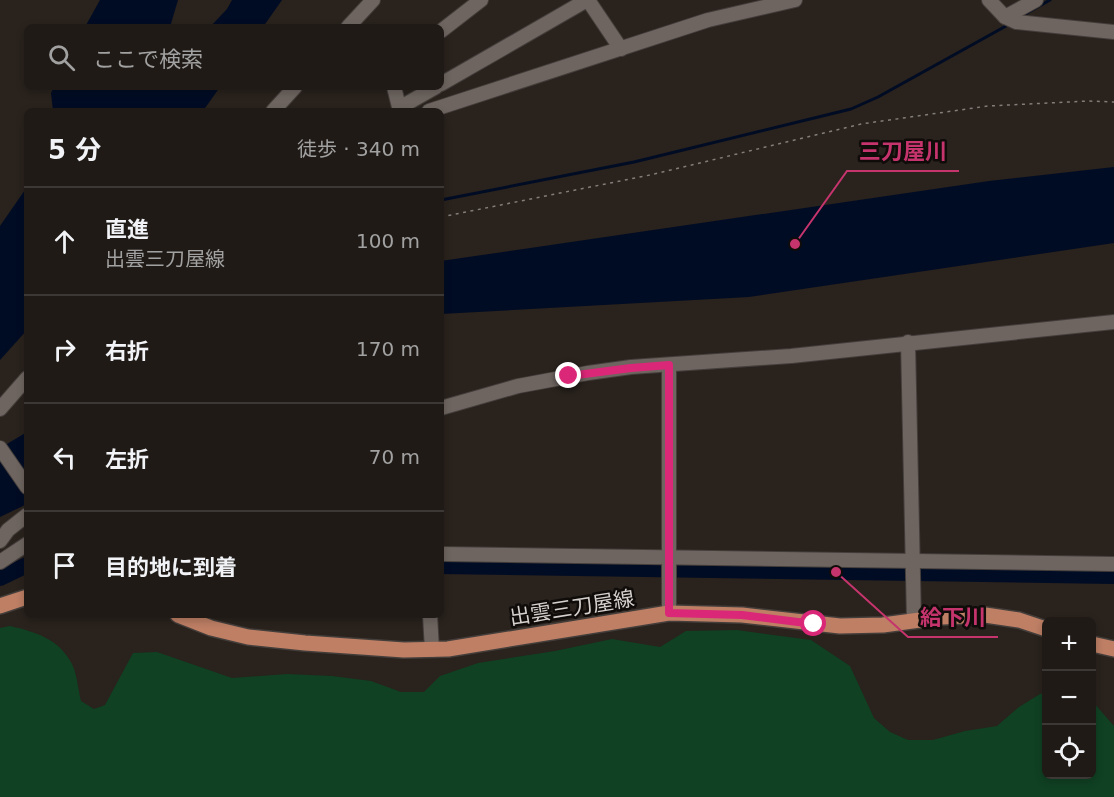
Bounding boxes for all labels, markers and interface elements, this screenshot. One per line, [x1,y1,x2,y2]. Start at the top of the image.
search box [24,24,444,90]
icon: search [45,41,78,74]
text: ここで検索 [93,47,203,72]
callout: 三刀屋川 [847,131,959,171]
text: 5 分 [48,135,101,165]
text: 徒歩 · 340 m [297,137,420,161]
text: 三刀屋川 [859,139,947,164]
text: 直進 [105,217,149,242]
icon: ahead [48,225,81,258]
text: 100 m [356,229,420,253]
text: 出雲三刀屋線 [105,247,225,271]
icon: right [48,333,81,366]
text: 170 m [356,337,420,361]
text: 右折 [105,339,149,364]
route end [555,362,581,388]
icon: left [48,441,81,474]
text: 70 m [369,445,420,469]
text: 左折 [105,447,149,472]
icon: arrive [48,549,81,582]
text: 目的地に到着 [105,555,237,580]
street label: 出雲三刀屋線 [508,586,636,630]
callout: 給下川 [908,597,998,637]
text: 給下川 [920,605,986,630]
route start [800,610,826,636]
map controls [1042,617,1096,779]
button: + [1042,617,1096,671]
button: − [1042,671,1096,725]
button: locate [1042,725,1096,779]

